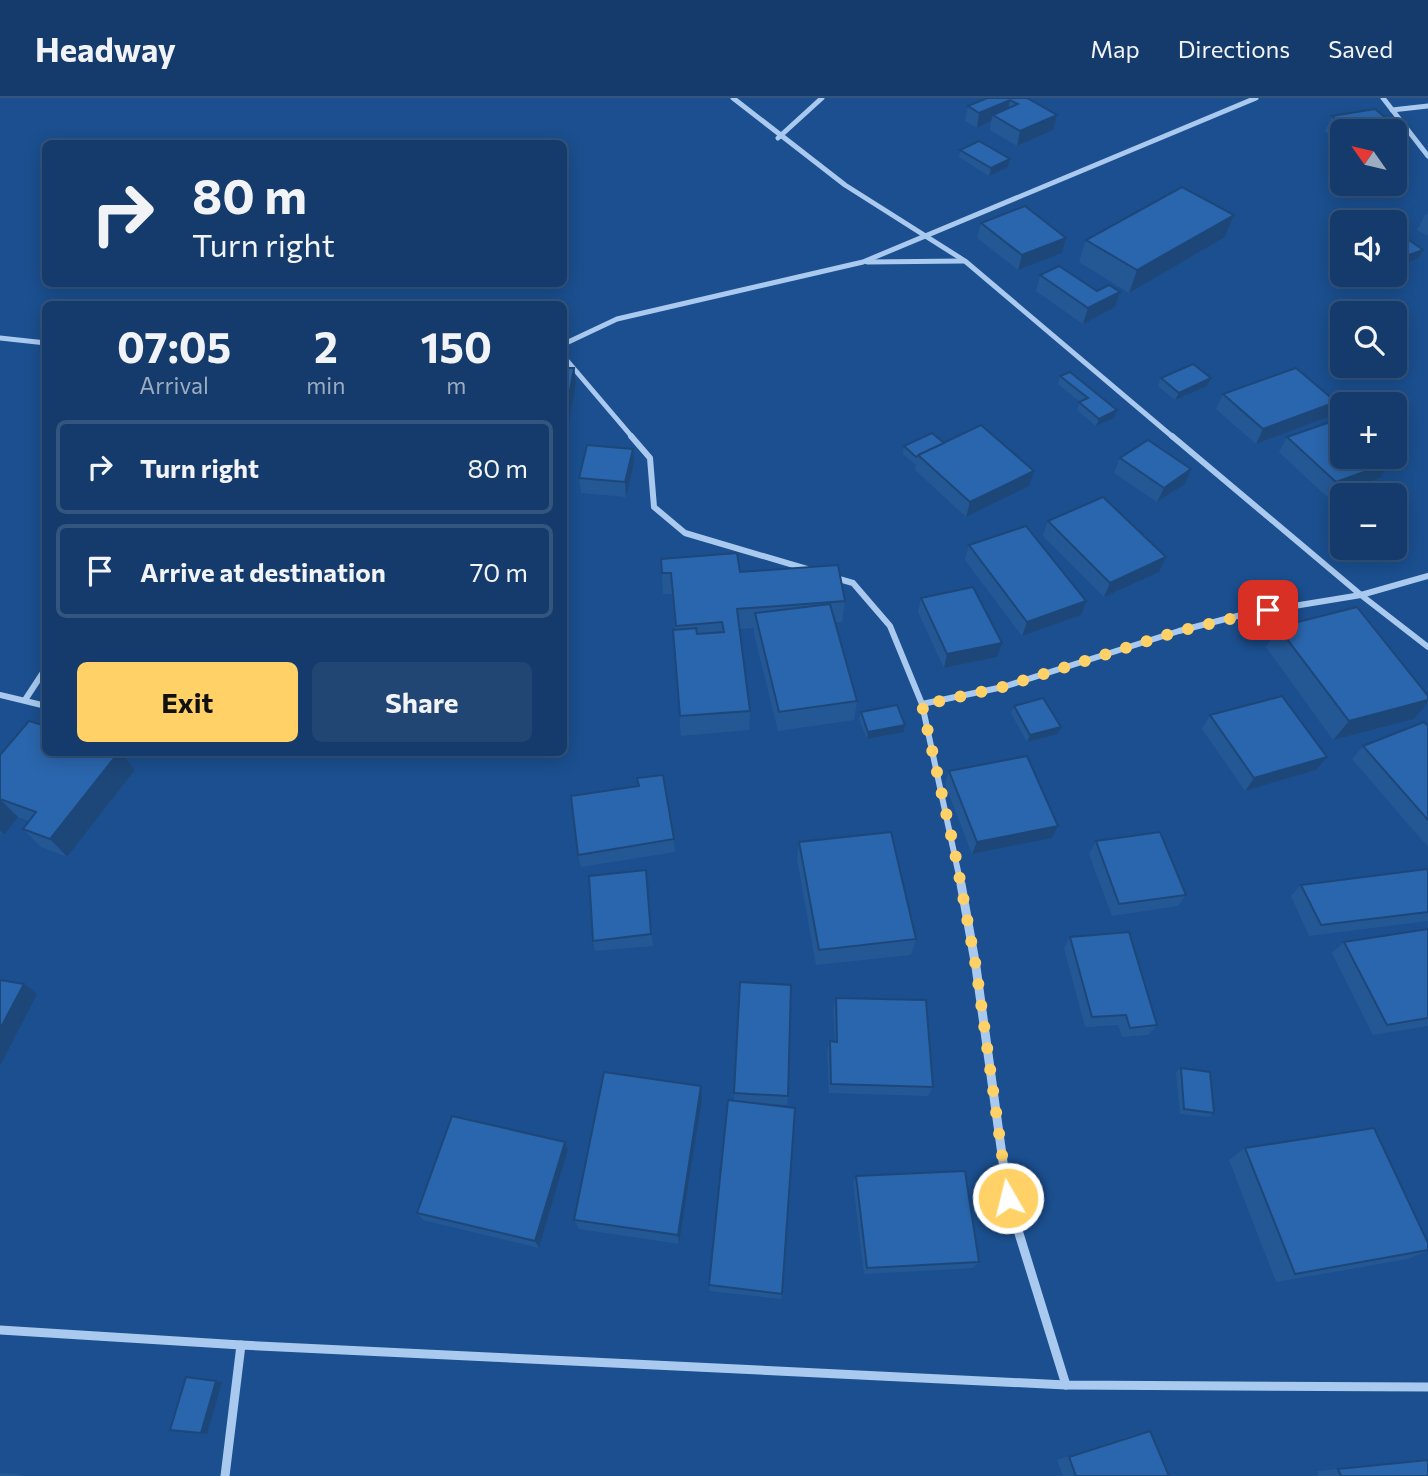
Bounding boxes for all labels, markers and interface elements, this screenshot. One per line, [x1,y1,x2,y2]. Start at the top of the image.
text: Headway [35,28,176,69]
text: Map [1090,34,1140,63]
text: Directions [1178,34,1290,63]
text: Saved [1328,34,1393,63]
north arrow [1330,119,1407,196]
map controls [1330,119,1407,560]
text: 80 m [192,164,307,224]
icon: right [77,168,168,259]
button: sound [1330,210,1407,287]
text: Turn right [192,224,335,264]
button: search [1330,301,1407,378]
text: 07:05 [117,320,231,372]
text: 2 [314,320,338,372]
text: 150 [421,320,492,372]
text: Arrival [139,371,209,399]
text: min [306,371,345,399]
text: m [446,371,466,399]
button: + [1330,392,1407,469]
icon: right [81,448,119,486]
text: Turn right [140,452,259,483]
text: 80 m [468,452,528,483]
button: − [1330,483,1407,560]
icon: arrive [81,552,119,590]
text: Arrive at destination [140,556,386,587]
text: 70 m [470,556,528,587]
pin [1238,580,1298,640]
icon: arrive [1249,591,1287,629]
button: Exit [77,662,298,742]
button: Share [312,662,532,742]
position arrow [971,1161,1045,1235]

